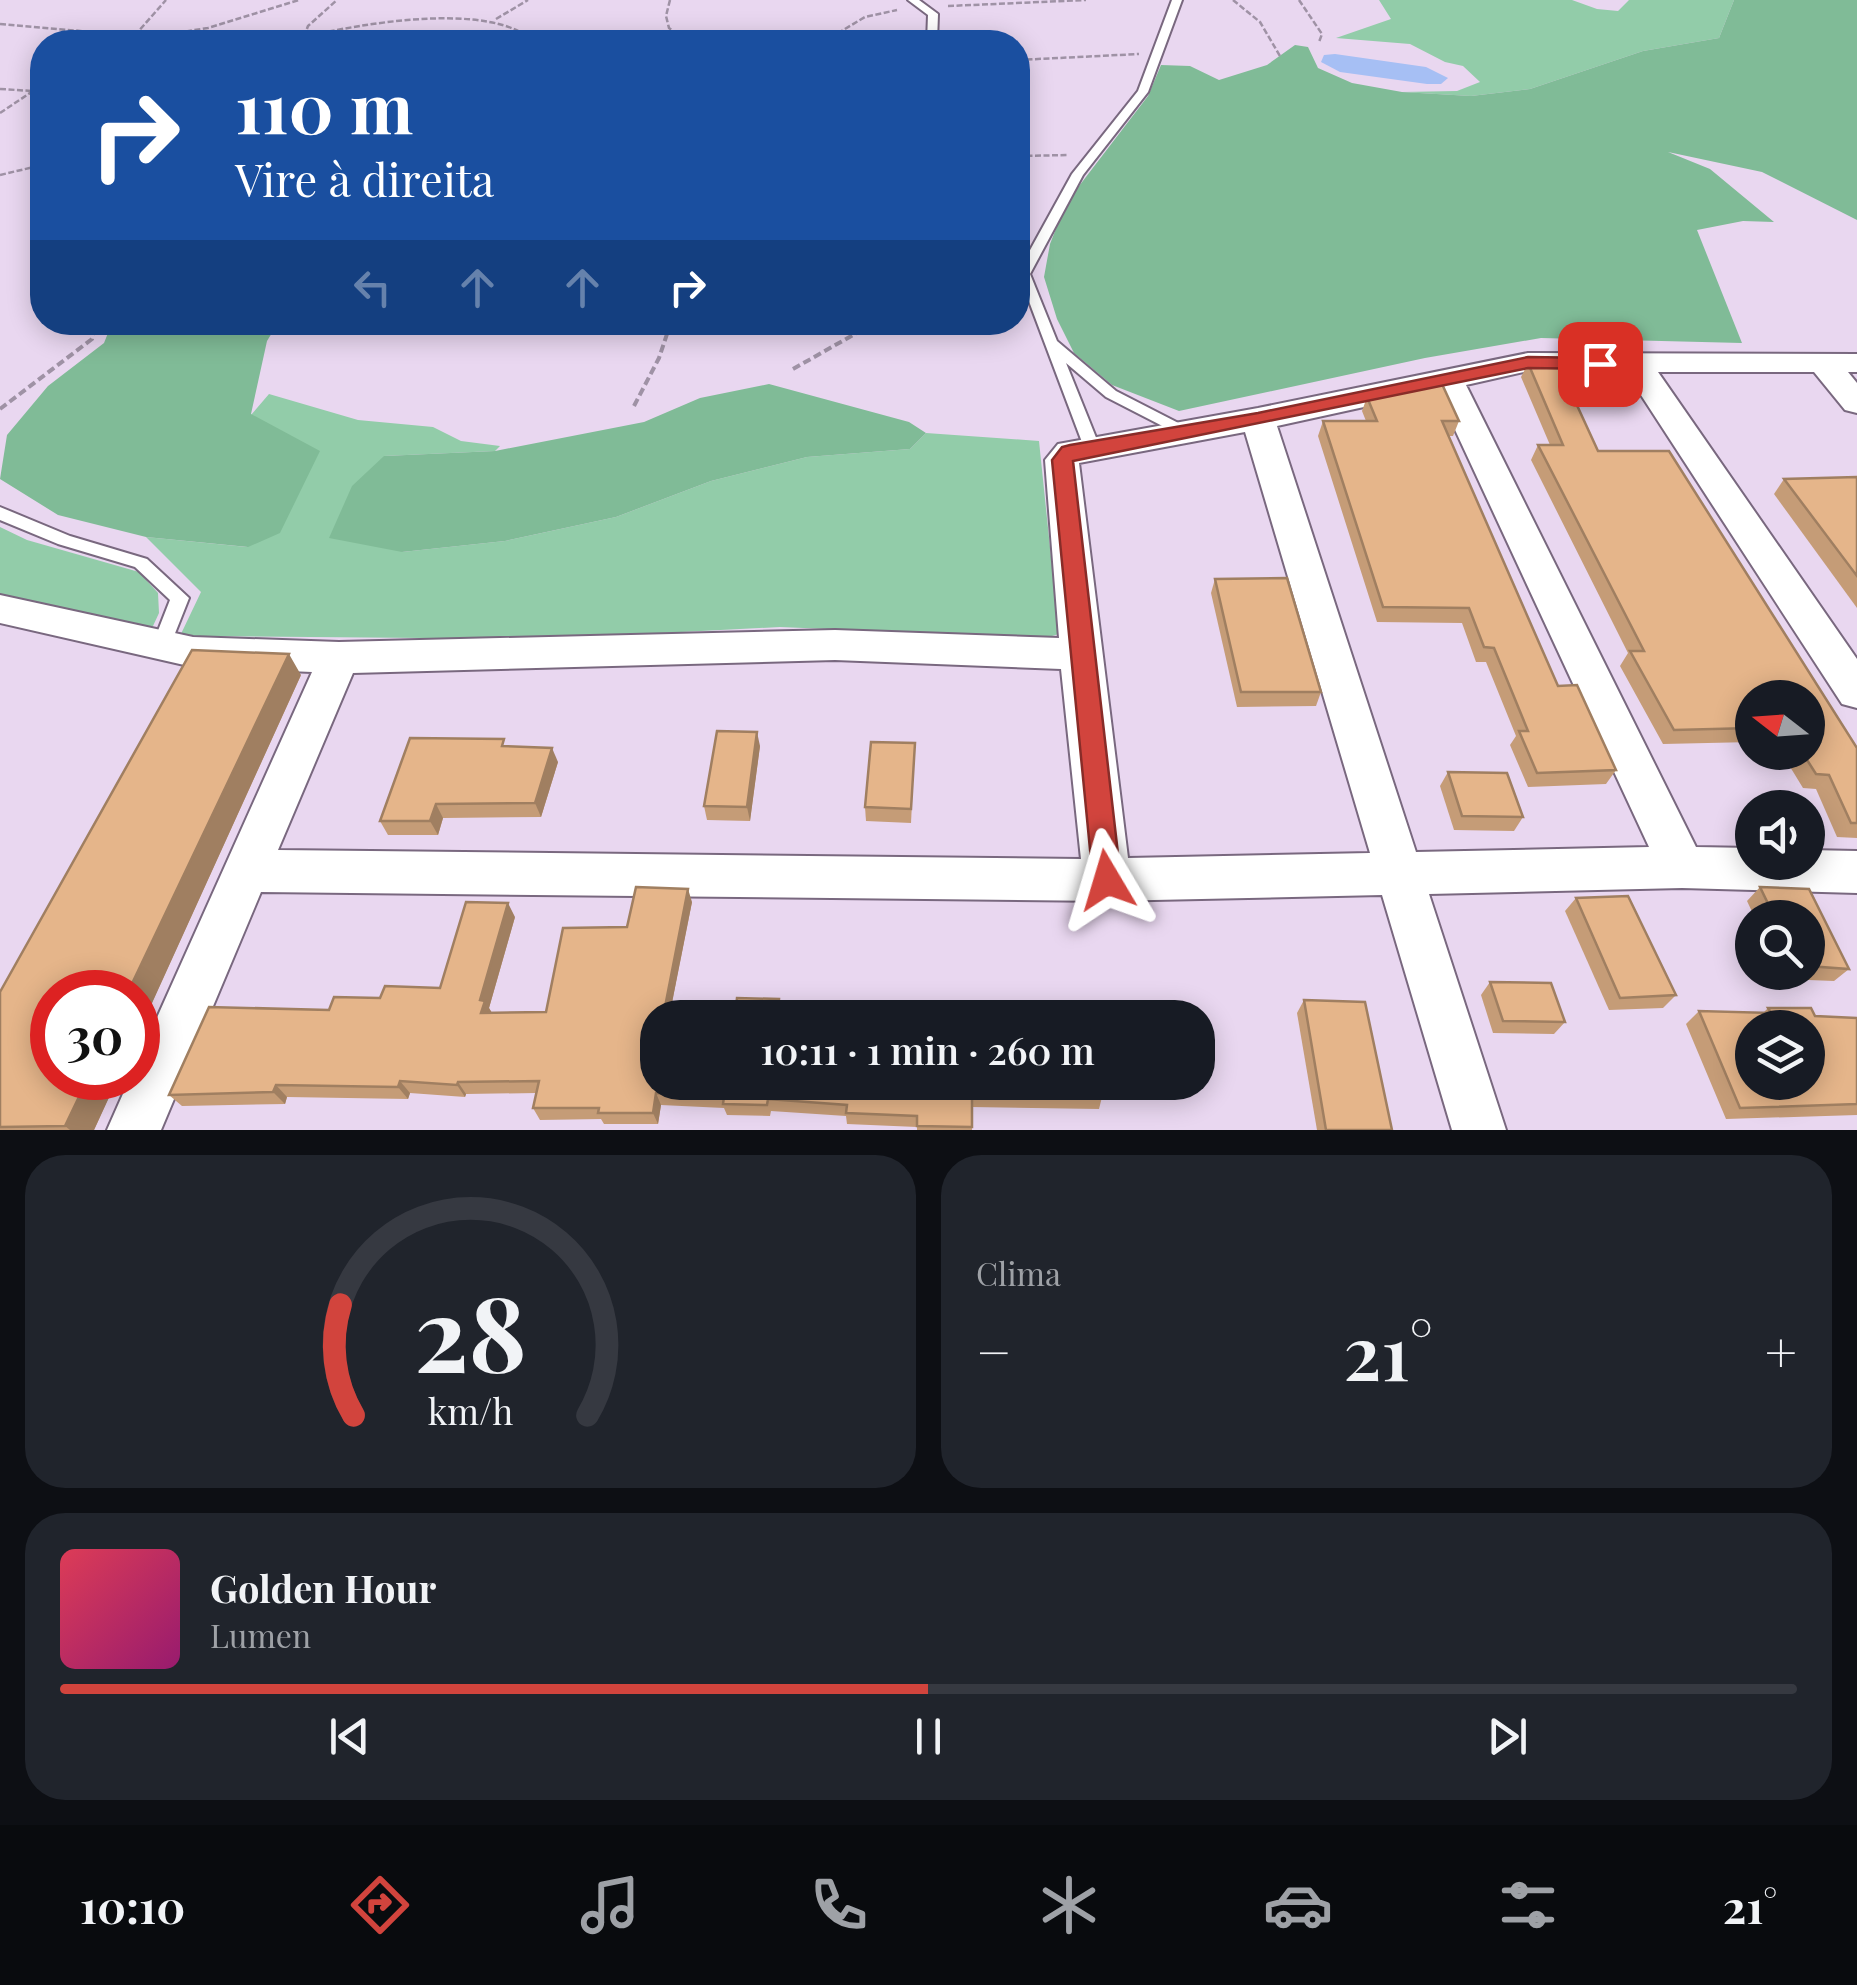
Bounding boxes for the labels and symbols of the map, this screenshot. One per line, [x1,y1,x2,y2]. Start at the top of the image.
pin [1558,322,1643,407]
north arrow [1735,680,1825,770]
position arrow [1055,828,1159,932]
speed limit sign: 30 [30,970,160,1100]

